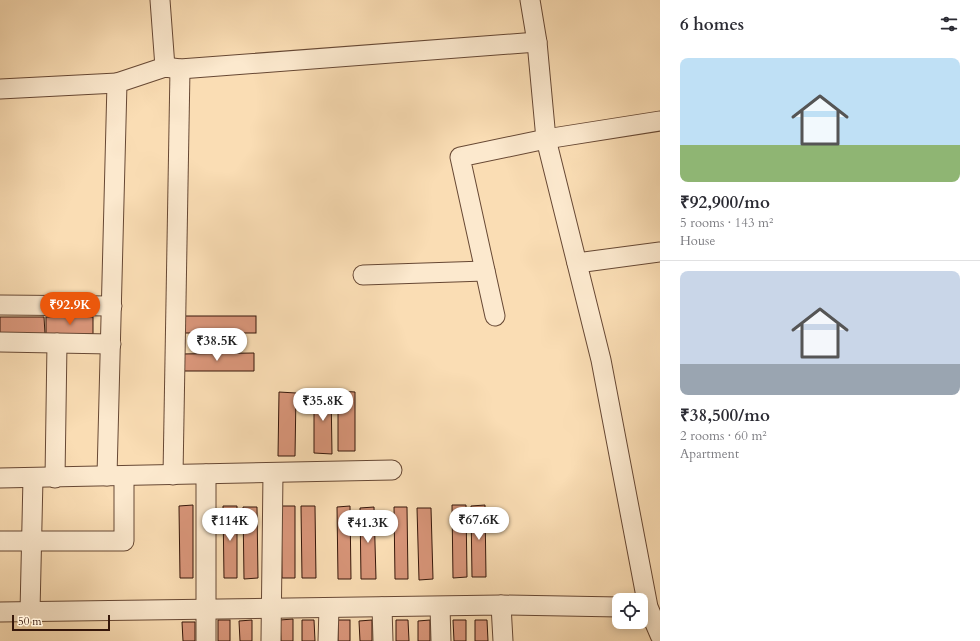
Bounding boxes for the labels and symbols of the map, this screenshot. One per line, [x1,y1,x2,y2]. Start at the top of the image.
pin: ₹92.9K [37,292,103,326]
pin: ₹38.5K [184,328,250,362]
pin: ₹35.8K [290,388,356,422]
pin: ₹67.6K [446,507,512,541]
pin: ₹114K [202,508,258,542]
pin: ₹41.3K [335,510,401,544]
scale bar [12,613,110,632]

